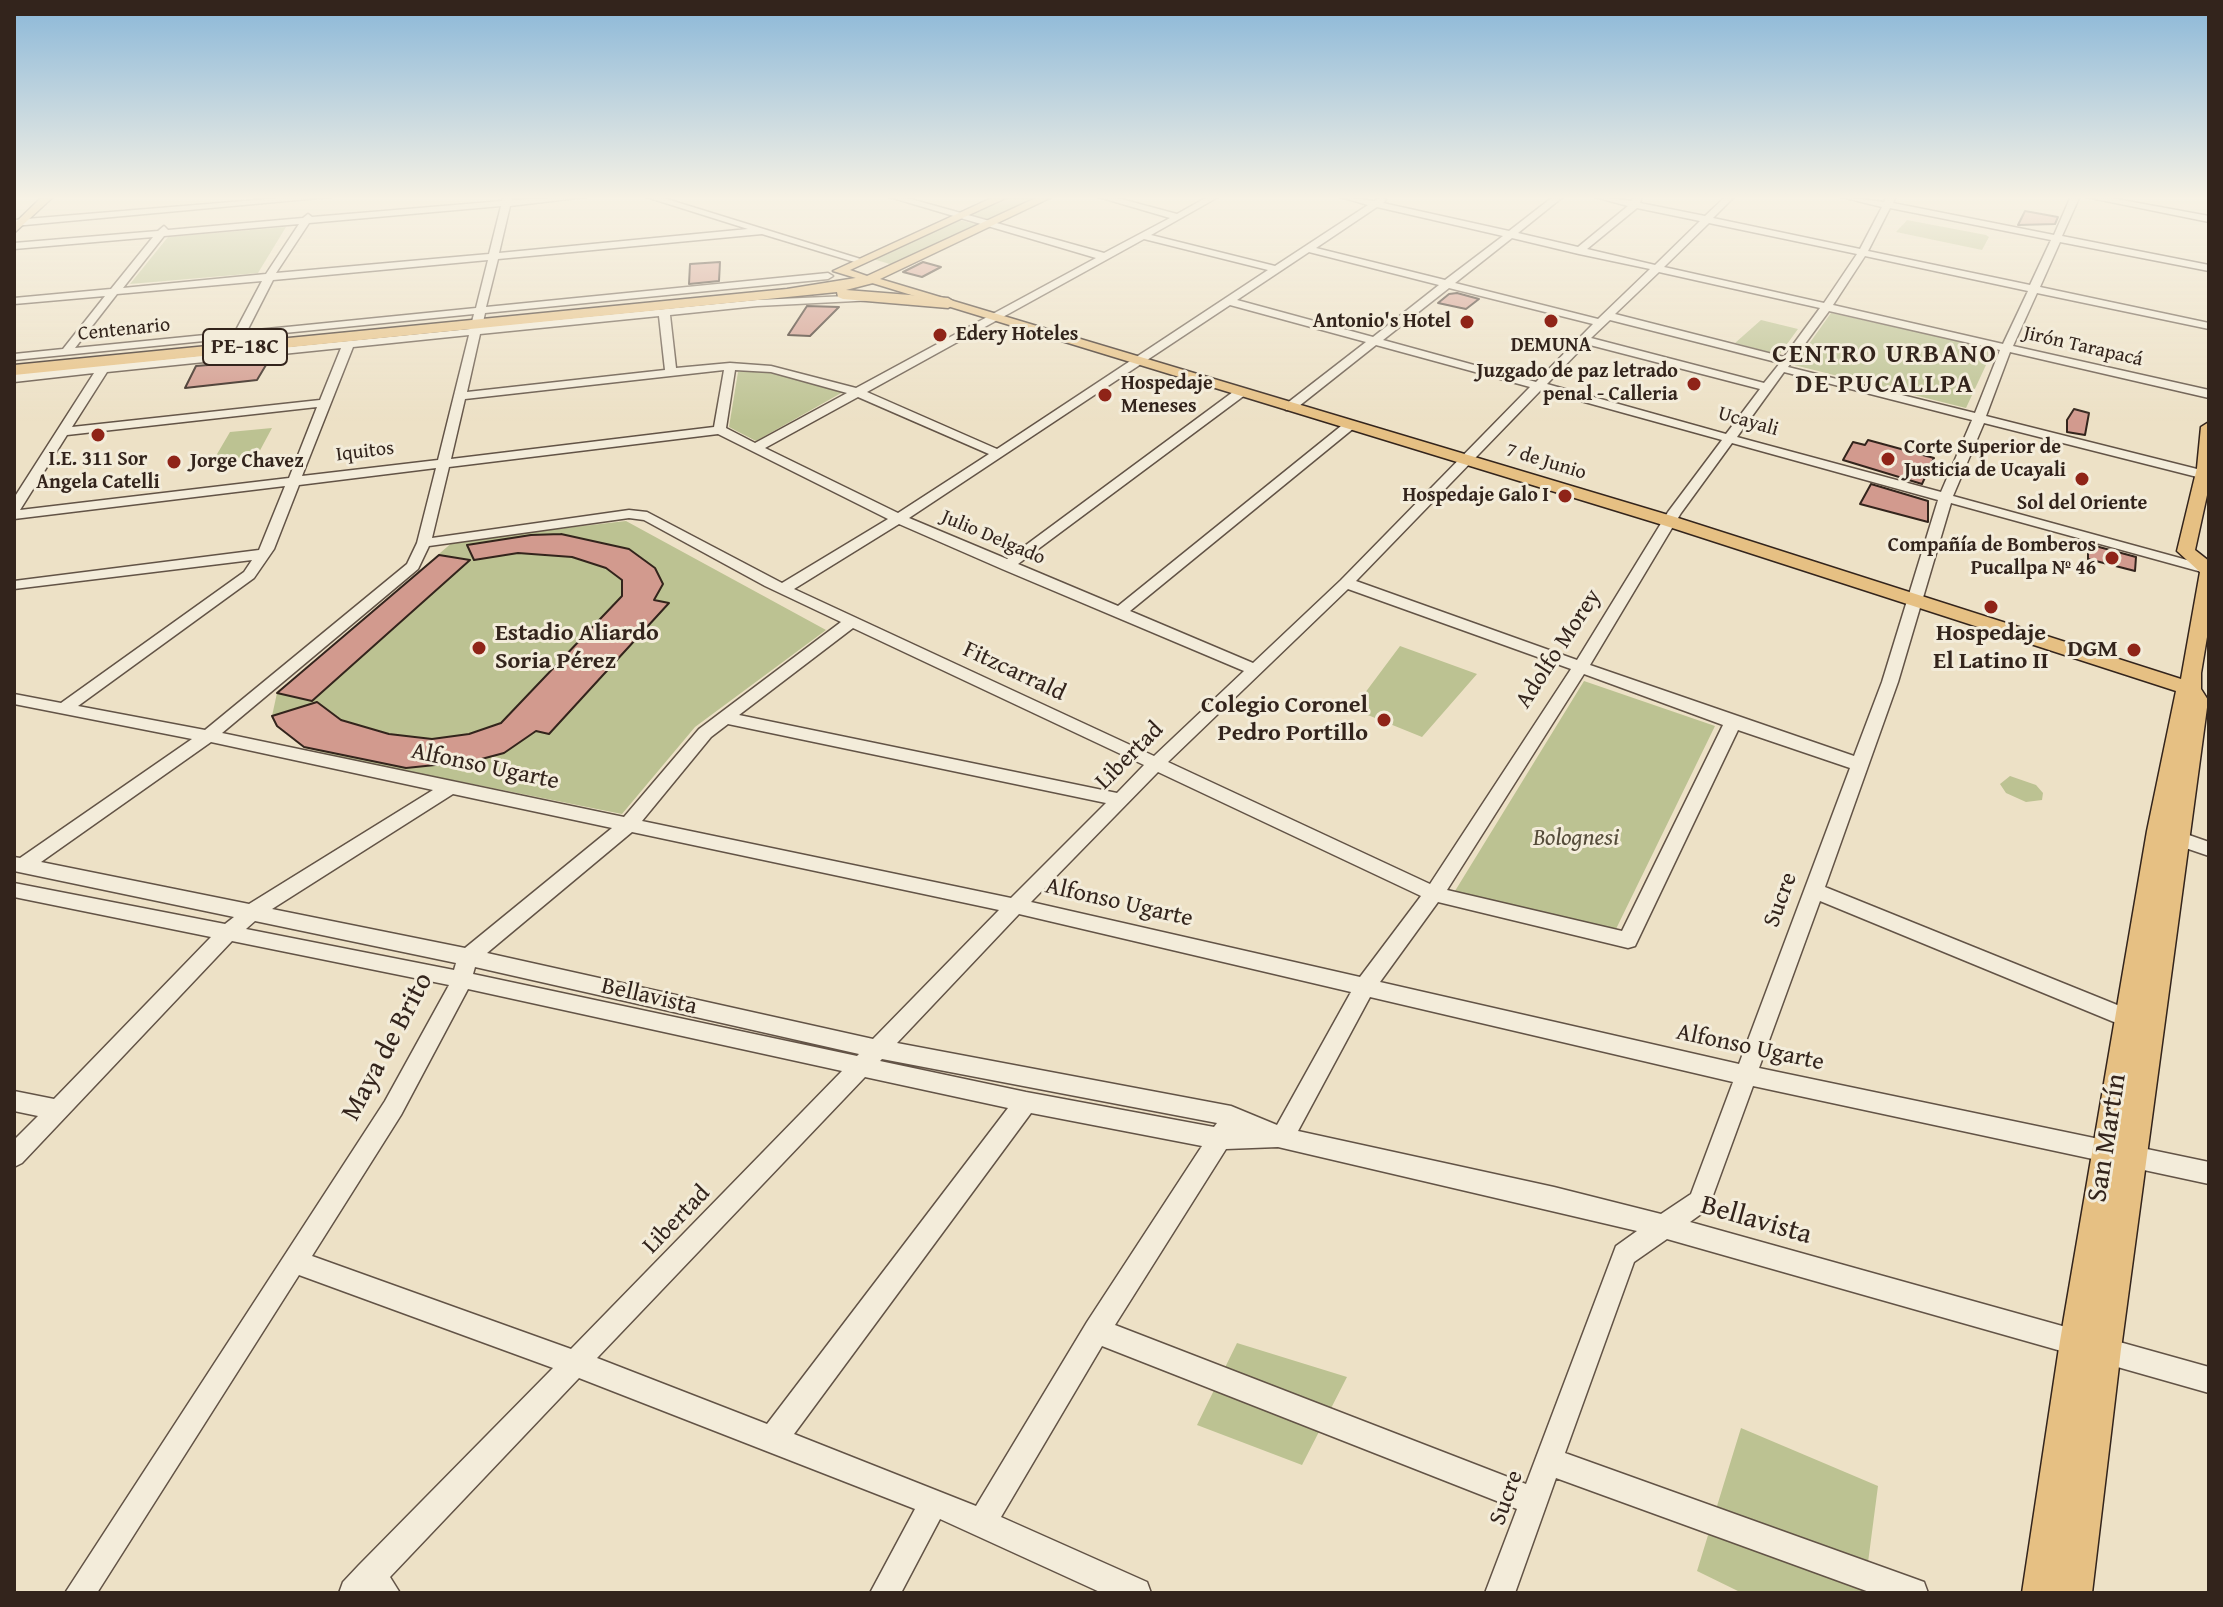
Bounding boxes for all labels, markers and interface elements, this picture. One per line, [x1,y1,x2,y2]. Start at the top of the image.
place label: Antonio's Hotel [1313,310,1451,334]
marker: DEMUNA [1542,312,1560,330]
street label: Centenario [77,313,171,347]
marker: Antonio's Hotel [1458,313,1476,331]
street label: Jirón Tarapacá [2021,322,2145,372]
place label: Edery Hoteles [956,323,1078,347]
marker: Edery Hoteles [931,326,949,344]
road number: PE-18C [203,329,287,365]
place label: DEMUNA [1511,334,1591,358]
district label: CENTRO URBANO DE PUCALLPA [1772,339,1998,400]
place label: Juzgado de paz letrado penal - Calleria [1477,360,1678,407]
place label: Hospedaje Meneses [1121,372,1213,419]
marker: Juzgado de paz letrado penal - Calleria [1685,375,1703,393]
marker: Hospedaje Meneses [1096,386,1114,404]
street label: Ucayali [1715,402,1781,442]
marker: I.E. 311 Sor Angela Catelli [89,426,107,444]
place label: Corte Superior de Justicia de Ucayali [1904,436,2066,483]
street label: Iquitos [335,437,395,467]
street label: 7 de Junio [1503,438,1589,486]
place label: I.E. 311 Sor Angela Catelli [36,448,160,495]
place label: Jorge Chavez [190,450,304,474]
marker: Corte Superior de Justicia de Ucayali [1879,450,1897,468]
marker: Jorge Chavez [165,453,183,471]
marker: Sol del Oriente [2073,470,2091,488]
place label: Hospedaje Galo I [1402,484,1549,508]
marker: Hospedaje Galo I [1556,487,1574,505]
place label: Sol del Oriente [2017,492,2147,516]
street label: Julio Delgado [938,505,1048,571]
place label: Compañía de Bomberos Pucallpa Nº 46 [1888,534,2096,581]
marker: Compañía de Bomberos Pucallpa Nº 46 [2103,549,2121,567]
street label: Adolfo Morey [1510,584,1608,714]
marker: Hospedaje El Latino II [1982,598,2000,616]
place label: Estadio Aliardo Soria Pérez [495,620,659,676]
place label: Hospedaje El Latino II [1933,620,2049,676]
street label: Fitzcarrald [958,636,1070,708]
place label: DGM [2067,636,2118,664]
marker: Estadio Aliardo Soria Pérez [470,639,488,657]
marker: DGM [2125,641,2143,659]
place label: Colegio Coronel Pedro Portillo [1201,692,1368,748]
marker: Colegio Coronel Pedro Portillo [1375,711,1393,729]
street label: Libertad [1090,716,1170,796]
street label: Alfonso Ugarte [408,737,562,797]
park label: Bolognesi [1533,825,1619,853]
street label: Sucre [1758,869,1804,931]
street label: Alfonso Ugarte [1042,872,1196,934]
street label: Maya de Brito [335,967,441,1127]
street label: Bellavista [598,972,700,1022]
street label: Alfonso Ugarte [1673,1018,1827,1078]
street label: San Martín [2081,1071,2135,1205]
street label: Libertad [637,1180,717,1260]
street label: Bellavista [1697,1189,1815,1253]
street label: Sucre [1484,1467,1530,1529]

